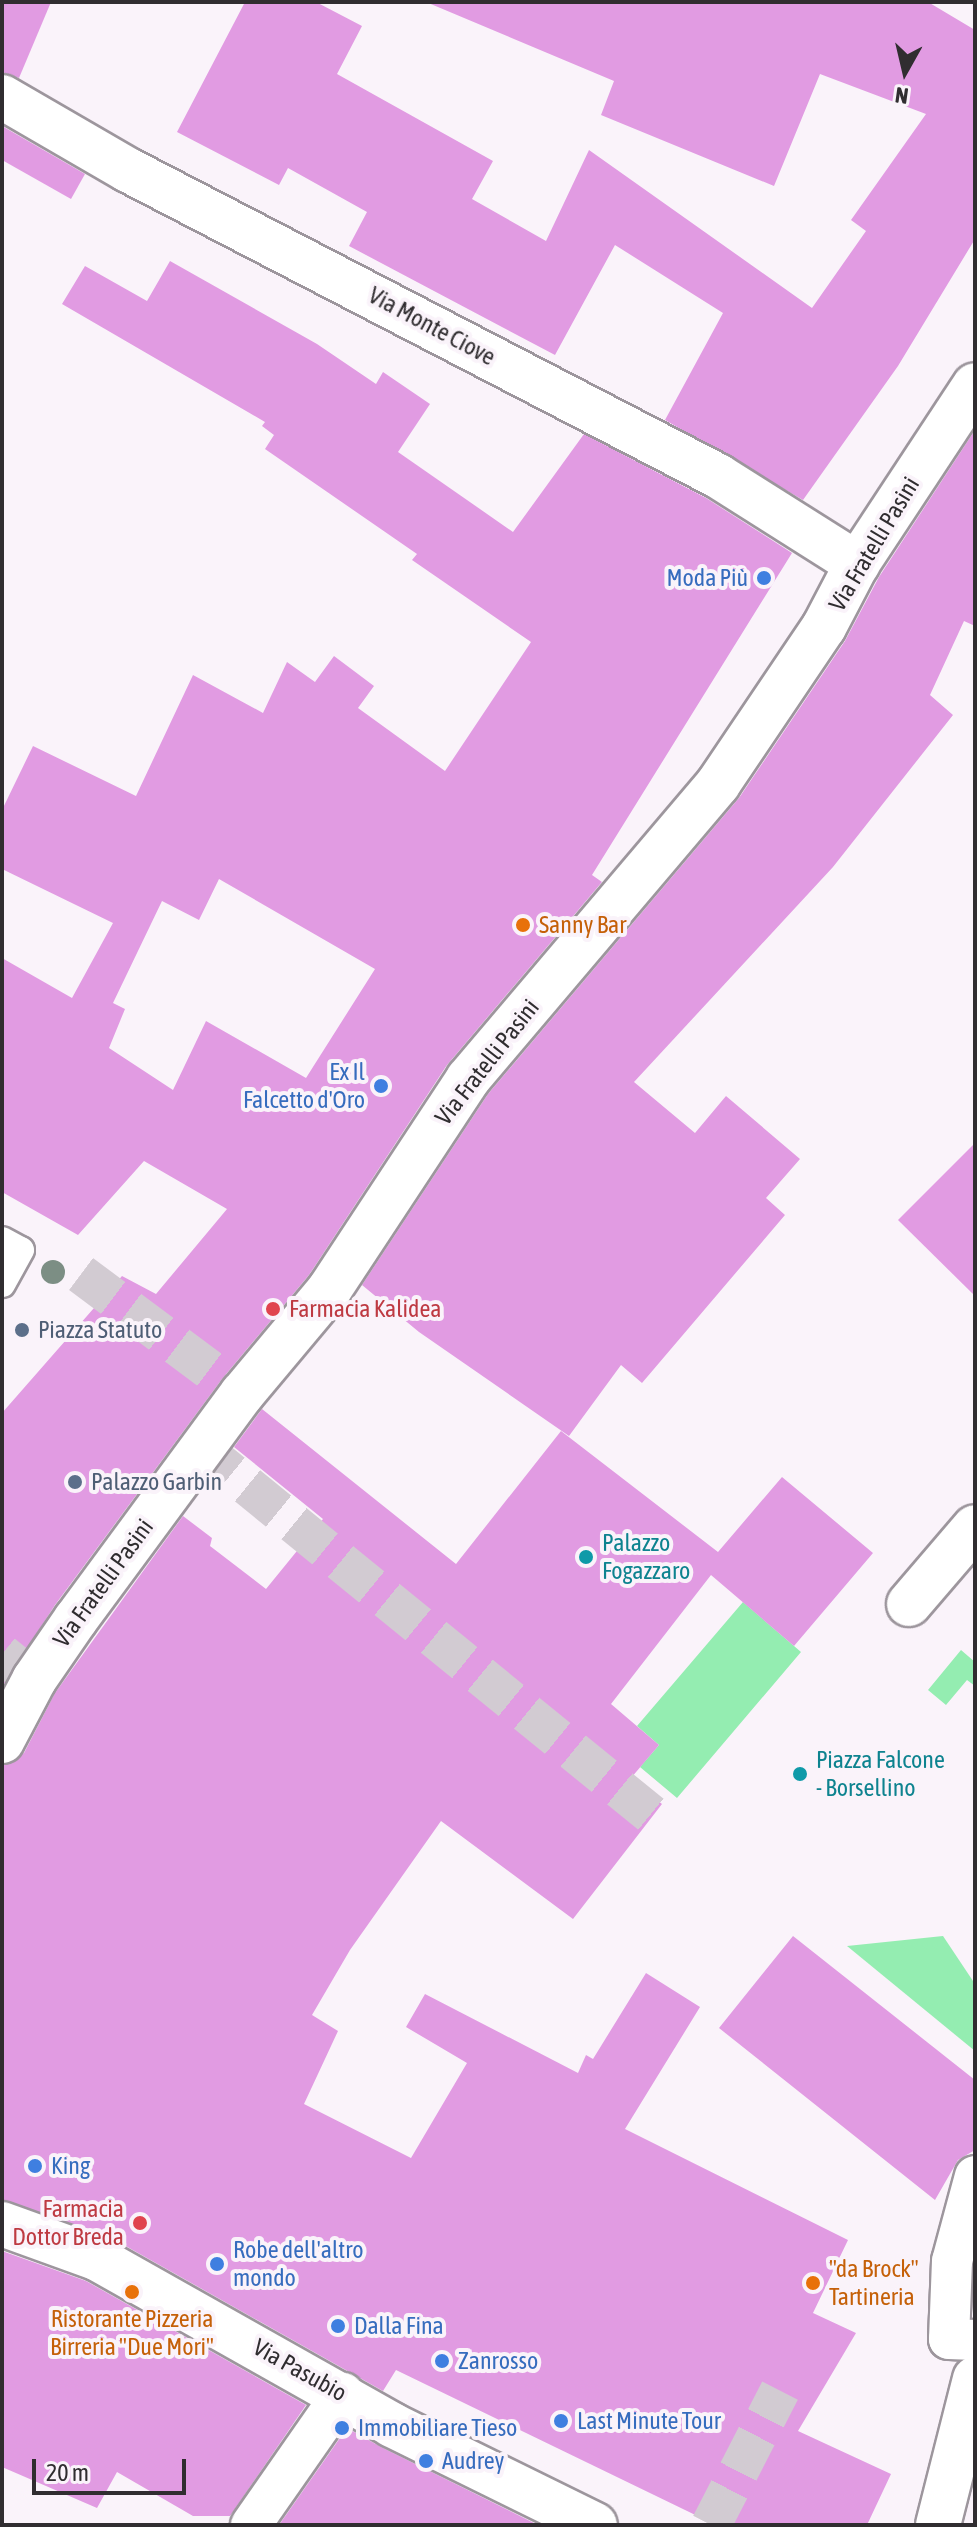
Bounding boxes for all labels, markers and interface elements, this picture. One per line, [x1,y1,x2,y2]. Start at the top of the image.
north arrow [865,32,945,112]
text: N [893,82,910,110]
street label: Via Monte Ciove [364,281,500,371]
street label: Via Fratelli Pasini [823,472,925,616]
place label: Moda Più [666,564,748,592]
marker: Moda Più [755,569,773,587]
place label: Sanny Bar [539,911,626,939]
marker: Sanny Bar [514,916,532,934]
street label: Via Fratelli Pasini [429,993,545,1131]
place label: Ex Il Falcetto d'Oro [243,1058,365,1114]
marker: Ex Il Falcetto d'Oro [372,1077,390,1095]
place label: Farmacia Kalidea [289,1295,441,1323]
marker: Farmacia Kalidea [264,1300,282,1318]
place label: Piazza Statuto [38,1316,162,1344]
marker: Piazza Statuto [13,1321,31,1339]
place label: Palazzo Garbin [91,1468,222,1496]
marker: Palazzo Garbin [66,1473,84,1491]
street label: Via Fratelli Pasini [47,1513,159,1653]
place label: Palazzo Fogazzaro [602,1529,690,1585]
marker: Palazzo Fogazzaro [577,1548,595,1566]
place label: Piazza Falcone - Borsellino [816,1746,945,1802]
marker: Piazza Falcone - Borsellino [791,1765,809,1783]
place label: King [51,2152,90,2180]
marker: King [26,2157,44,2175]
place label: Farmacia Dottor Breda [12,2195,124,2251]
marker: Farmacia Dottor Breda [131,2214,149,2232]
place label: Robe dell'altro mondo [233,2236,364,2292]
marker: Robe dell'altro mondo [208,2255,226,2273]
place label: "da Brock" Tartineria [829,2255,919,2311]
marker: "da Brock" Tartineria [804,2274,822,2292]
marker: Ristorante Pizzeria Birreria "Due Mori" [123,2283,141,2301]
place label: Ristorante Pizzeria Birreria "Due Mori" [50,2305,214,2361]
place label: Dalla Fina [354,2312,444,2340]
marker: Dalla Fina [329,2317,347,2335]
street label: Via Pasubio [248,2333,352,2407]
place label: Zanrosso [458,2347,538,2375]
marker: Zanrosso [433,2352,451,2370]
place label: Last Minute Tour [577,2407,721,2435]
marker: Last Minute Tour [552,2412,570,2430]
place label: Immobiliare Tieso [358,2414,517,2442]
marker: Immobiliare Tieso [333,2419,351,2437]
scale bar [36,2443,190,2493]
place label: Audrey [442,2447,504,2475]
marker: Audrey [417,2452,435,2470]
text: 20 m [46,2459,89,2486]

